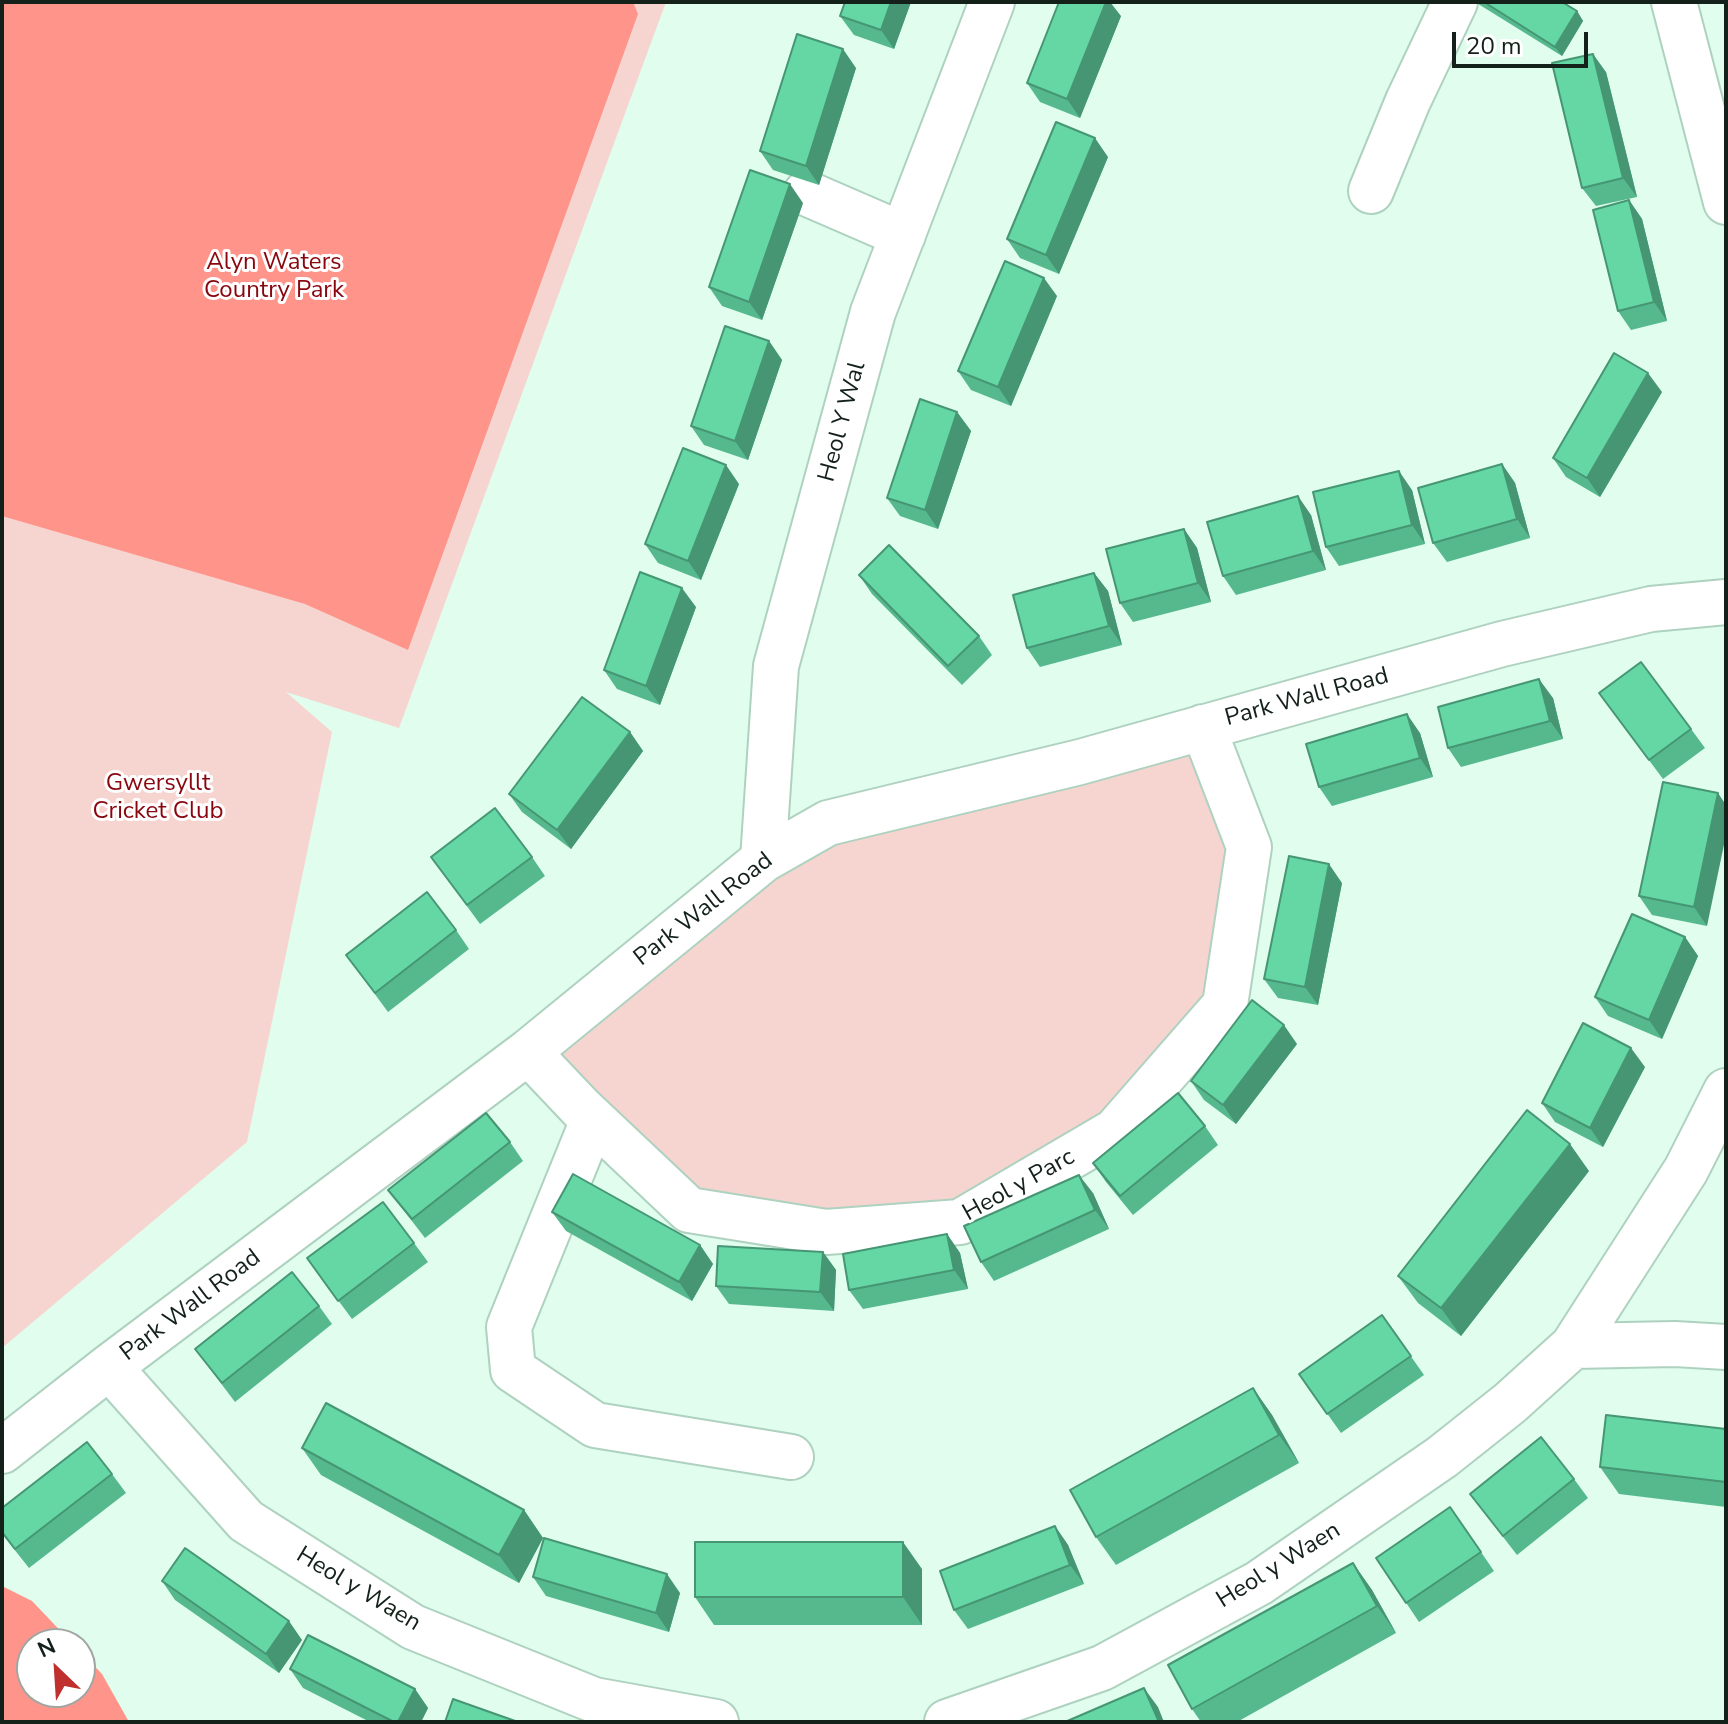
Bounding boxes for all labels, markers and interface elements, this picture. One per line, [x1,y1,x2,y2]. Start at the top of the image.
scale bar [1456,16,1592,66]
text: 20 m [1466,30,1522,62]
park label: Alyn Waters Country Park [204,249,344,305]
street label: Heol Y Wal [813,359,873,485]
street label: Park Wall Road [1222,662,1392,734]
park label: Gwersyllt Cricket Club [92,770,224,826]
street label: Park Wall Road [629,847,779,973]
street label: Heol y Parc [958,1144,1080,1228]
street label: Park Wall Road [115,1244,267,1368]
street label: Heol y Waen [1212,1517,1346,1615]
street label: Heol y Waen [290,1542,426,1638]
north arrow [16,1628,96,1708]
text: N [33,1631,61,1665]

